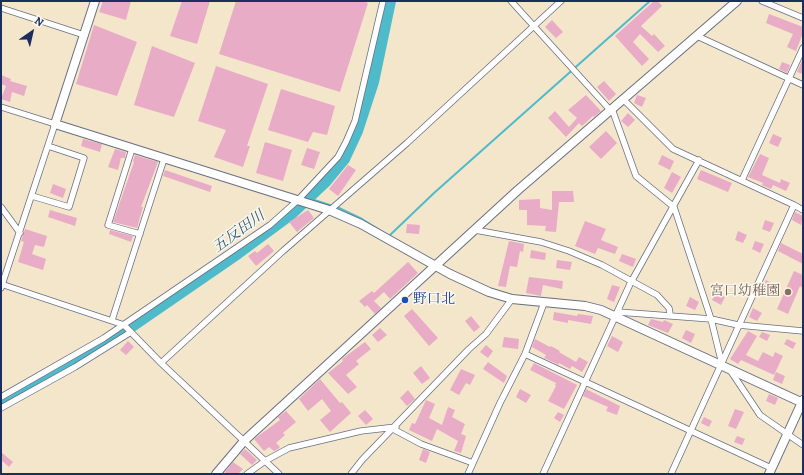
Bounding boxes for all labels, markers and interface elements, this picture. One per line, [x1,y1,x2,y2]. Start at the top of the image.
north arrow [12,12,52,52]
text: N [31,13,47,30]
water label: 五反田川 [209,207,269,257]
place label: 宮口幼稚園 [710,284,780,300]
marker: 宮口幼稚園 [783,287,793,297]
place label: 野口北 [413,292,455,308]
marker: 野口北 [400,295,410,305]

